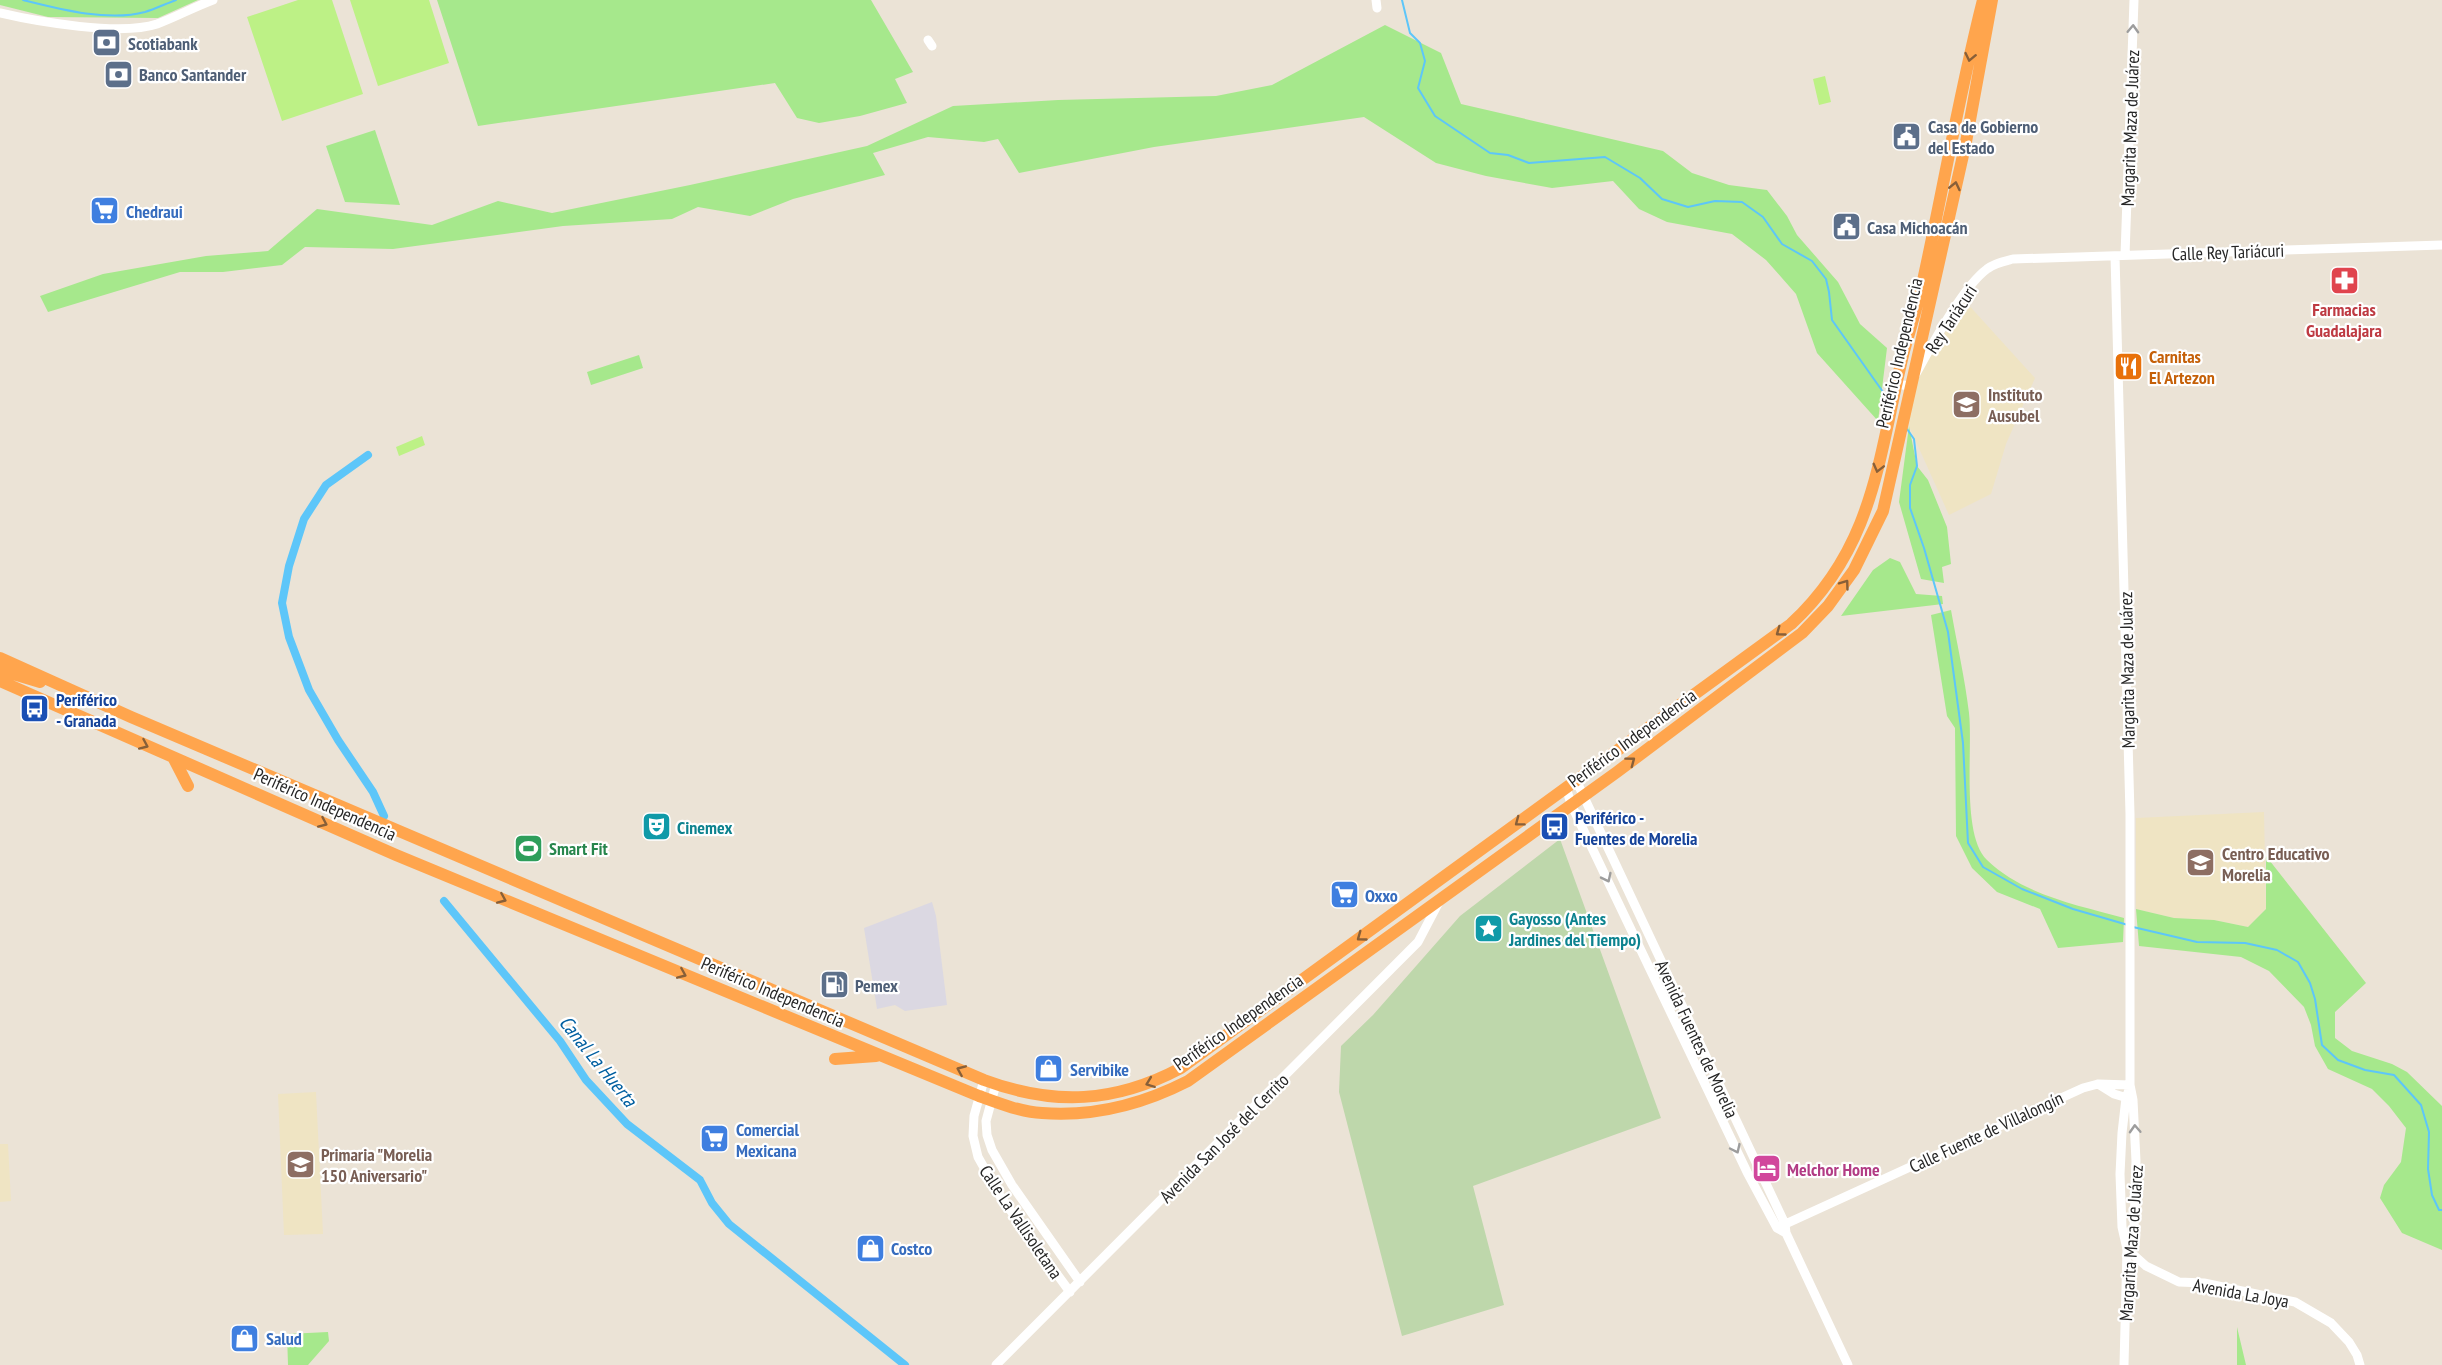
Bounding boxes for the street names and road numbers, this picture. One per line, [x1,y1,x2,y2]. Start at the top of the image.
street label: Margarita Maza de Juárez [2116,49,2144,207]
street label: Calle Rey Tariácuri [2171,239,2285,265]
street label: Periférico Independencia [1871,276,1927,430]
street label: Rey Tariácuri [1920,280,1982,358]
street label: Margarita Maza de Juárez [2114,591,2140,749]
street label: Periférico Independencia [1563,684,1701,792]
street label: Periférico Independencia [250,762,400,846]
street label: Periférico Independencia [698,951,848,1033]
street label: Avenida Fuentes de Morelia [1650,956,1744,1122]
street label: Periférico Independencia [1169,969,1307,1075]
street label: Avenida San José del Cerrito [1154,1068,1294,1208]
street label: Calle Fuente de Villalongín [1905,1086,2067,1178]
street label: Calle La Vallisoletana [974,1161,1068,1283]
street label: Margarita Maza de Juárez [2114,1164,2148,1322]
street label: Avenida La Joya [2191,1273,2291,1313]

